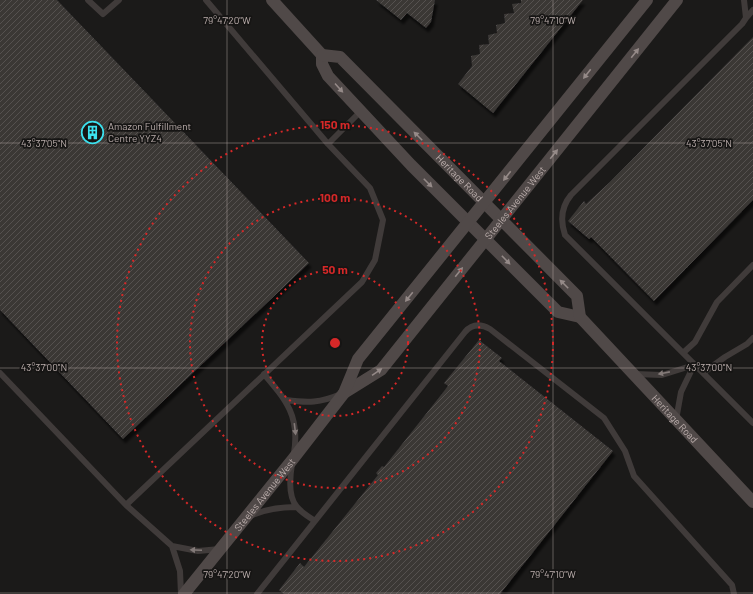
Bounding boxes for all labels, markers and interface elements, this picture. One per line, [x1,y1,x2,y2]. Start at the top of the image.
text: 79°47'20"W [203,14,251,26]
text: 79°47'10"W [530,14,576,26]
one-way arrow [631,47,639,58]
one-way arrow [583,69,592,80]
one-way arrow [334,84,343,93]
text: 150 m [320,117,350,131]
building icon: Amazon Fulfillment Centre YYZ4 [79,119,105,145]
place label: Amazon Fulfillment Centre YYZ4 [108,120,192,144]
one-way arrow [413,131,423,141]
text: 43°37'05"N [21,137,67,149]
text: 43°37'05"N [686,137,732,149]
one-way arrow [550,149,558,160]
street label: Heritage Road [434,152,486,204]
street label: Steeles Avenue West [482,163,548,242]
one-way arrow [502,170,511,181]
one-way arrow [424,178,433,188]
text: 100 m [320,190,350,204]
one-way arrow [501,255,511,265]
text: 50 m [322,262,348,276]
one-way arrow [455,267,464,278]
one-way arrow [560,279,569,289]
one-way arrow [405,291,413,302]
centre of rings [328,336,342,350]
text: 43°37'00"N [21,361,67,373]
text: 43°37'00"N [686,361,732,373]
one-way arrow [371,368,382,376]
one-way arrow [658,371,671,377]
street label: Heritage Road [650,392,700,445]
one-way arrow [291,423,298,435]
street label: Steeles Avenue West [231,455,298,533]
one-way arrow [189,547,202,553]
text: 79°47'20"W [203,568,251,580]
text: 79°47'10"W [530,568,576,580]

